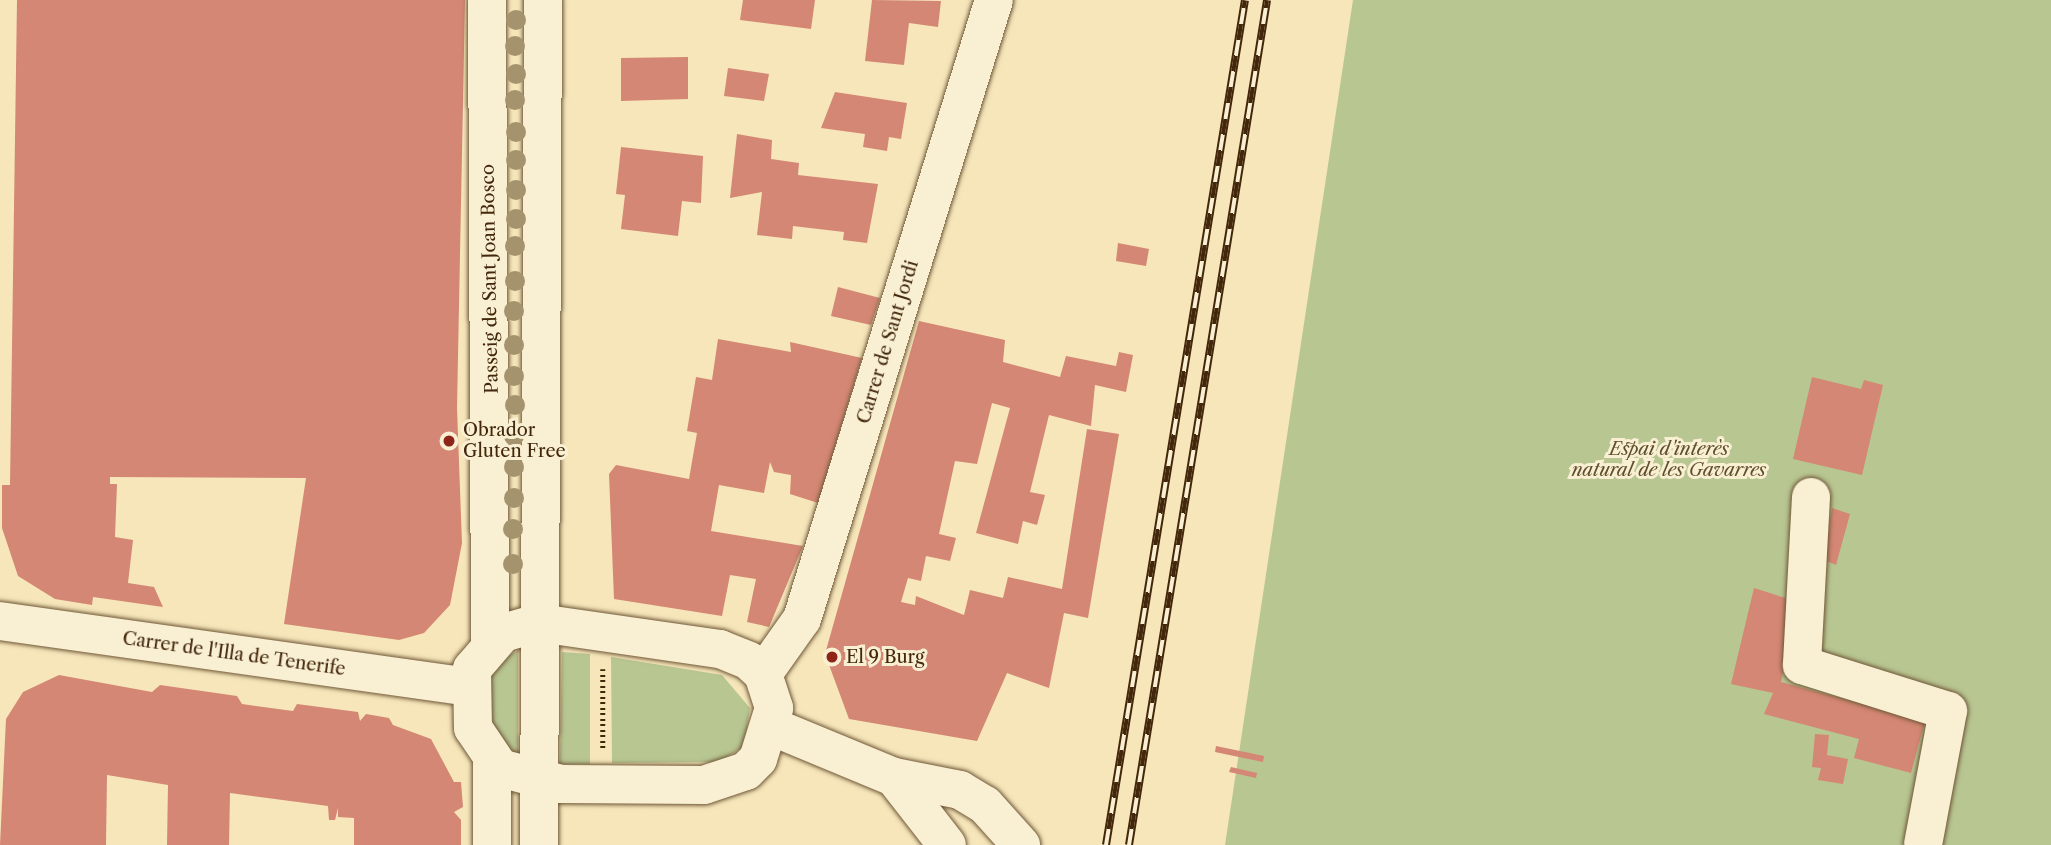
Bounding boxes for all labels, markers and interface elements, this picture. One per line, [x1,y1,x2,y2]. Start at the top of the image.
street label: Passeig de Sant Joan Bosco [477,164,503,394]
street label: Carrer de Sant Jordi [853,257,923,427]
place label: Obrador Gluten Free [463,420,566,462]
marker: Obrador Gluten Free [441,433,457,449]
park label: Espai d'interès natural de les Gavarres [1572,439,1766,482]
street label: Carrer de l'Illa de Tenerife [121,628,347,680]
place label: El 9 Burg [846,646,925,668]
marker: El 9 Burg [824,649,840,665]

